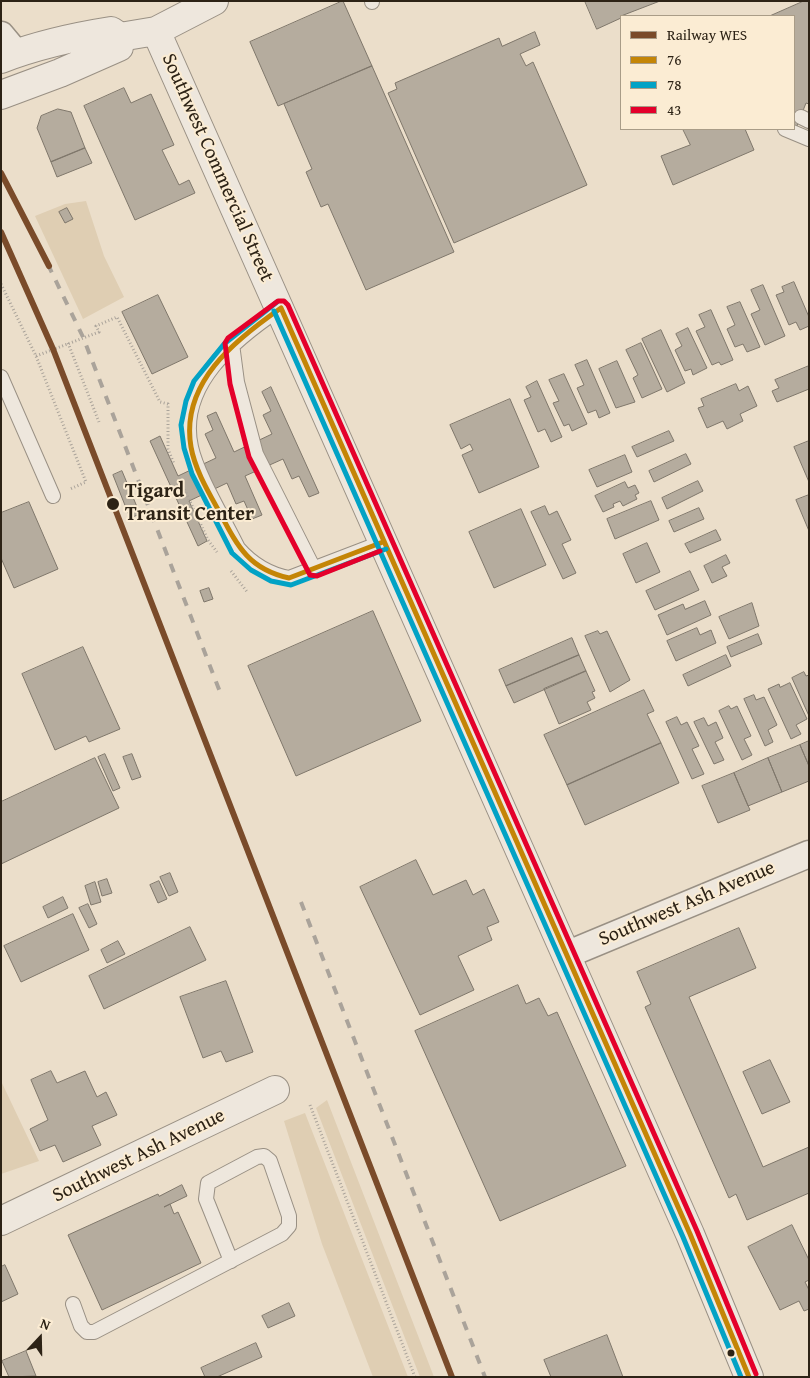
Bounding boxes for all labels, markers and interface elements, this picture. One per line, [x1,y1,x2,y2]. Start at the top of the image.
legend [620,15,795,130]
text: Railway WES [667,24,747,45]
text: 76 [667,49,681,70]
street label: Southwest Commercial Street [156,50,278,286]
text: 78 [667,74,681,95]
text: 43 [667,99,681,120]
place label: Tigard Transit Center [125,480,254,527]
marker: Tigard Transit Center [105,496,121,512]
street label: Southwest Ash Avenue [595,856,779,952]
street label: Southwest Ash Avenue [49,1104,229,1208]
north arrow [15,1313,65,1363]
text: N [37,1313,53,1335]
unlabelled marker [726,1348,736,1358]

